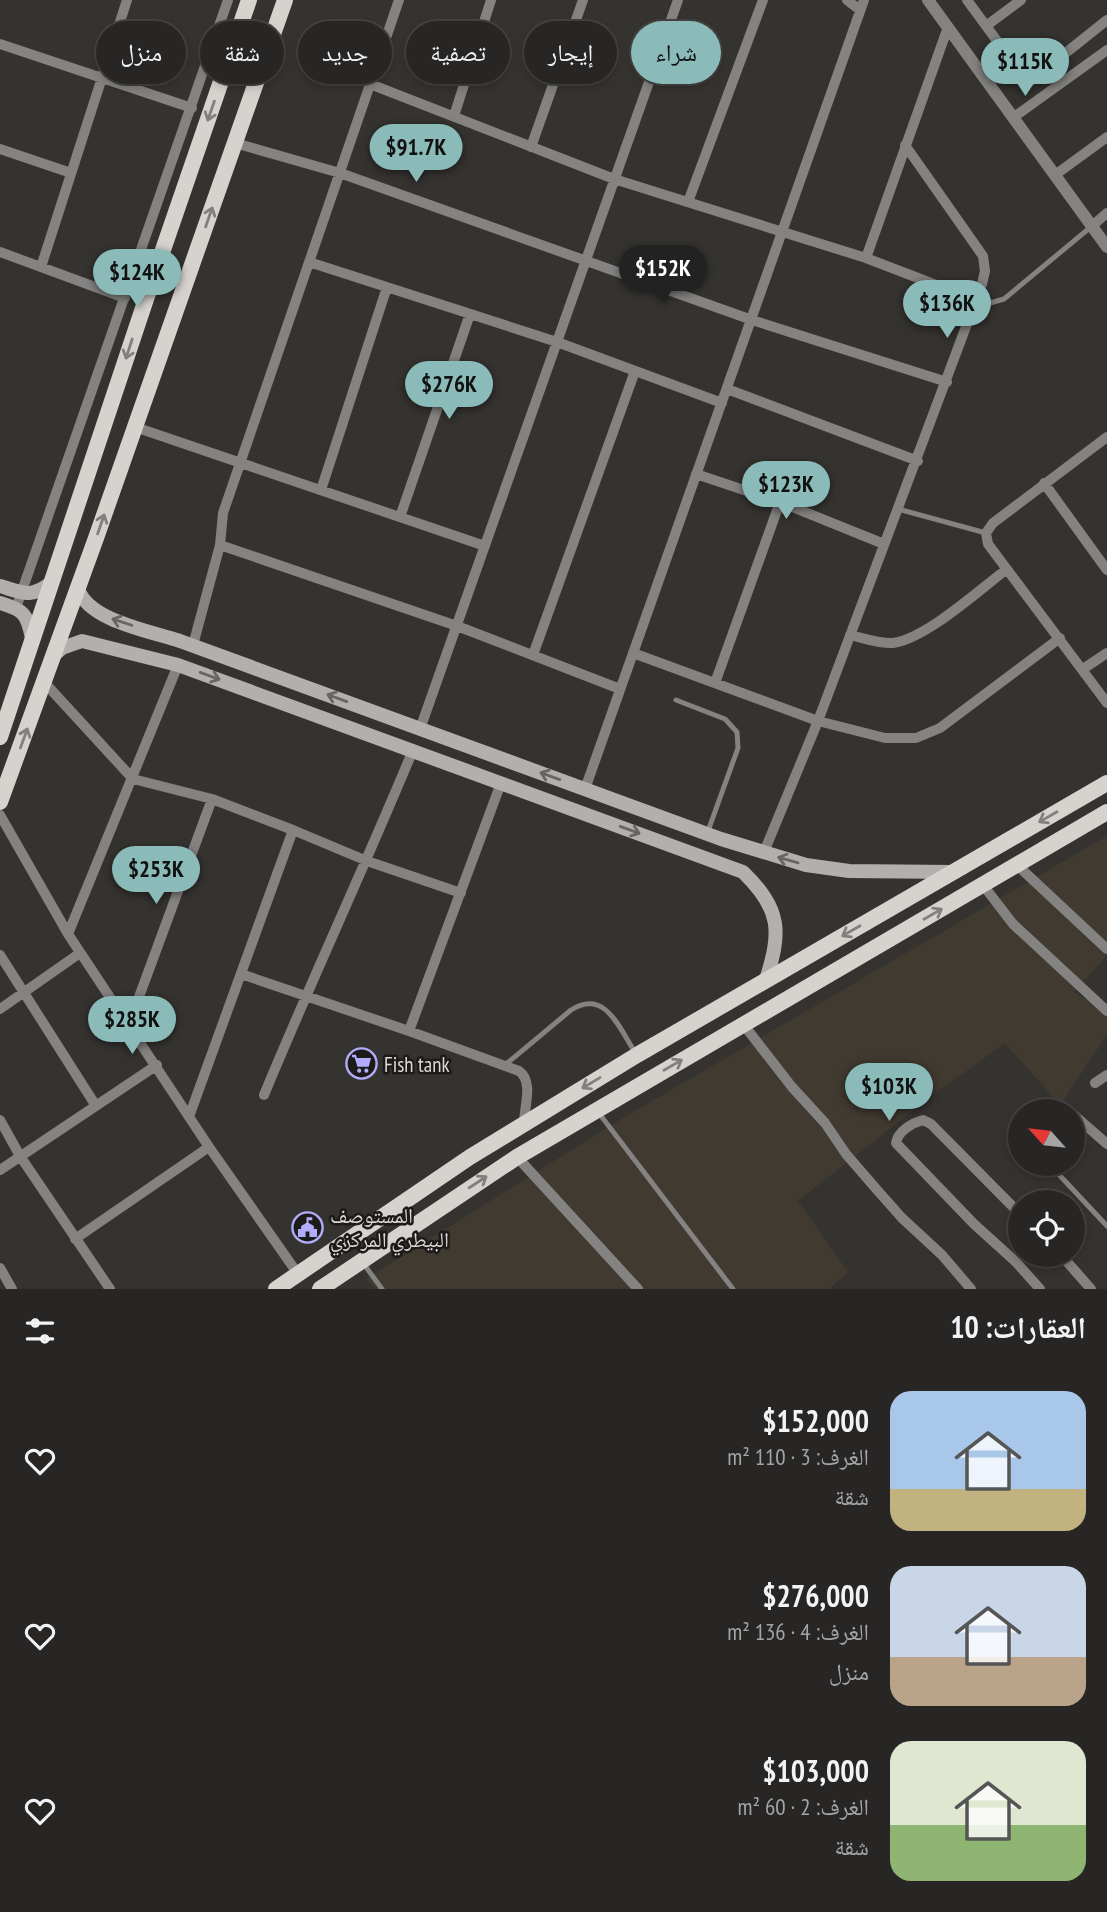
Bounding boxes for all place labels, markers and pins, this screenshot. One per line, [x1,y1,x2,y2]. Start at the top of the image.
pin: $115K [976,38,1074,98]
pin: $91.7K [359,124,473,184]
pin: $152K [614,246,712,305]
pin: $124K [88,250,186,309]
pin: $136K [898,280,996,340]
pin: $276K [400,362,498,421]
pin: $123K [737,462,835,521]
pin: $253K [107,846,205,906]
pin: $285K [83,996,181,1056]
supermarket icon: Fish tank [344,1047,378,1081]
place label: Fish tank [384,1051,450,1078]
pin: $103K [840,1064,938,1123]
place label: المستوصف البيطري المركزي [330,1202,449,1256]
public building icon: المستوصف البيطري المركزي [290,1210,324,1244]

